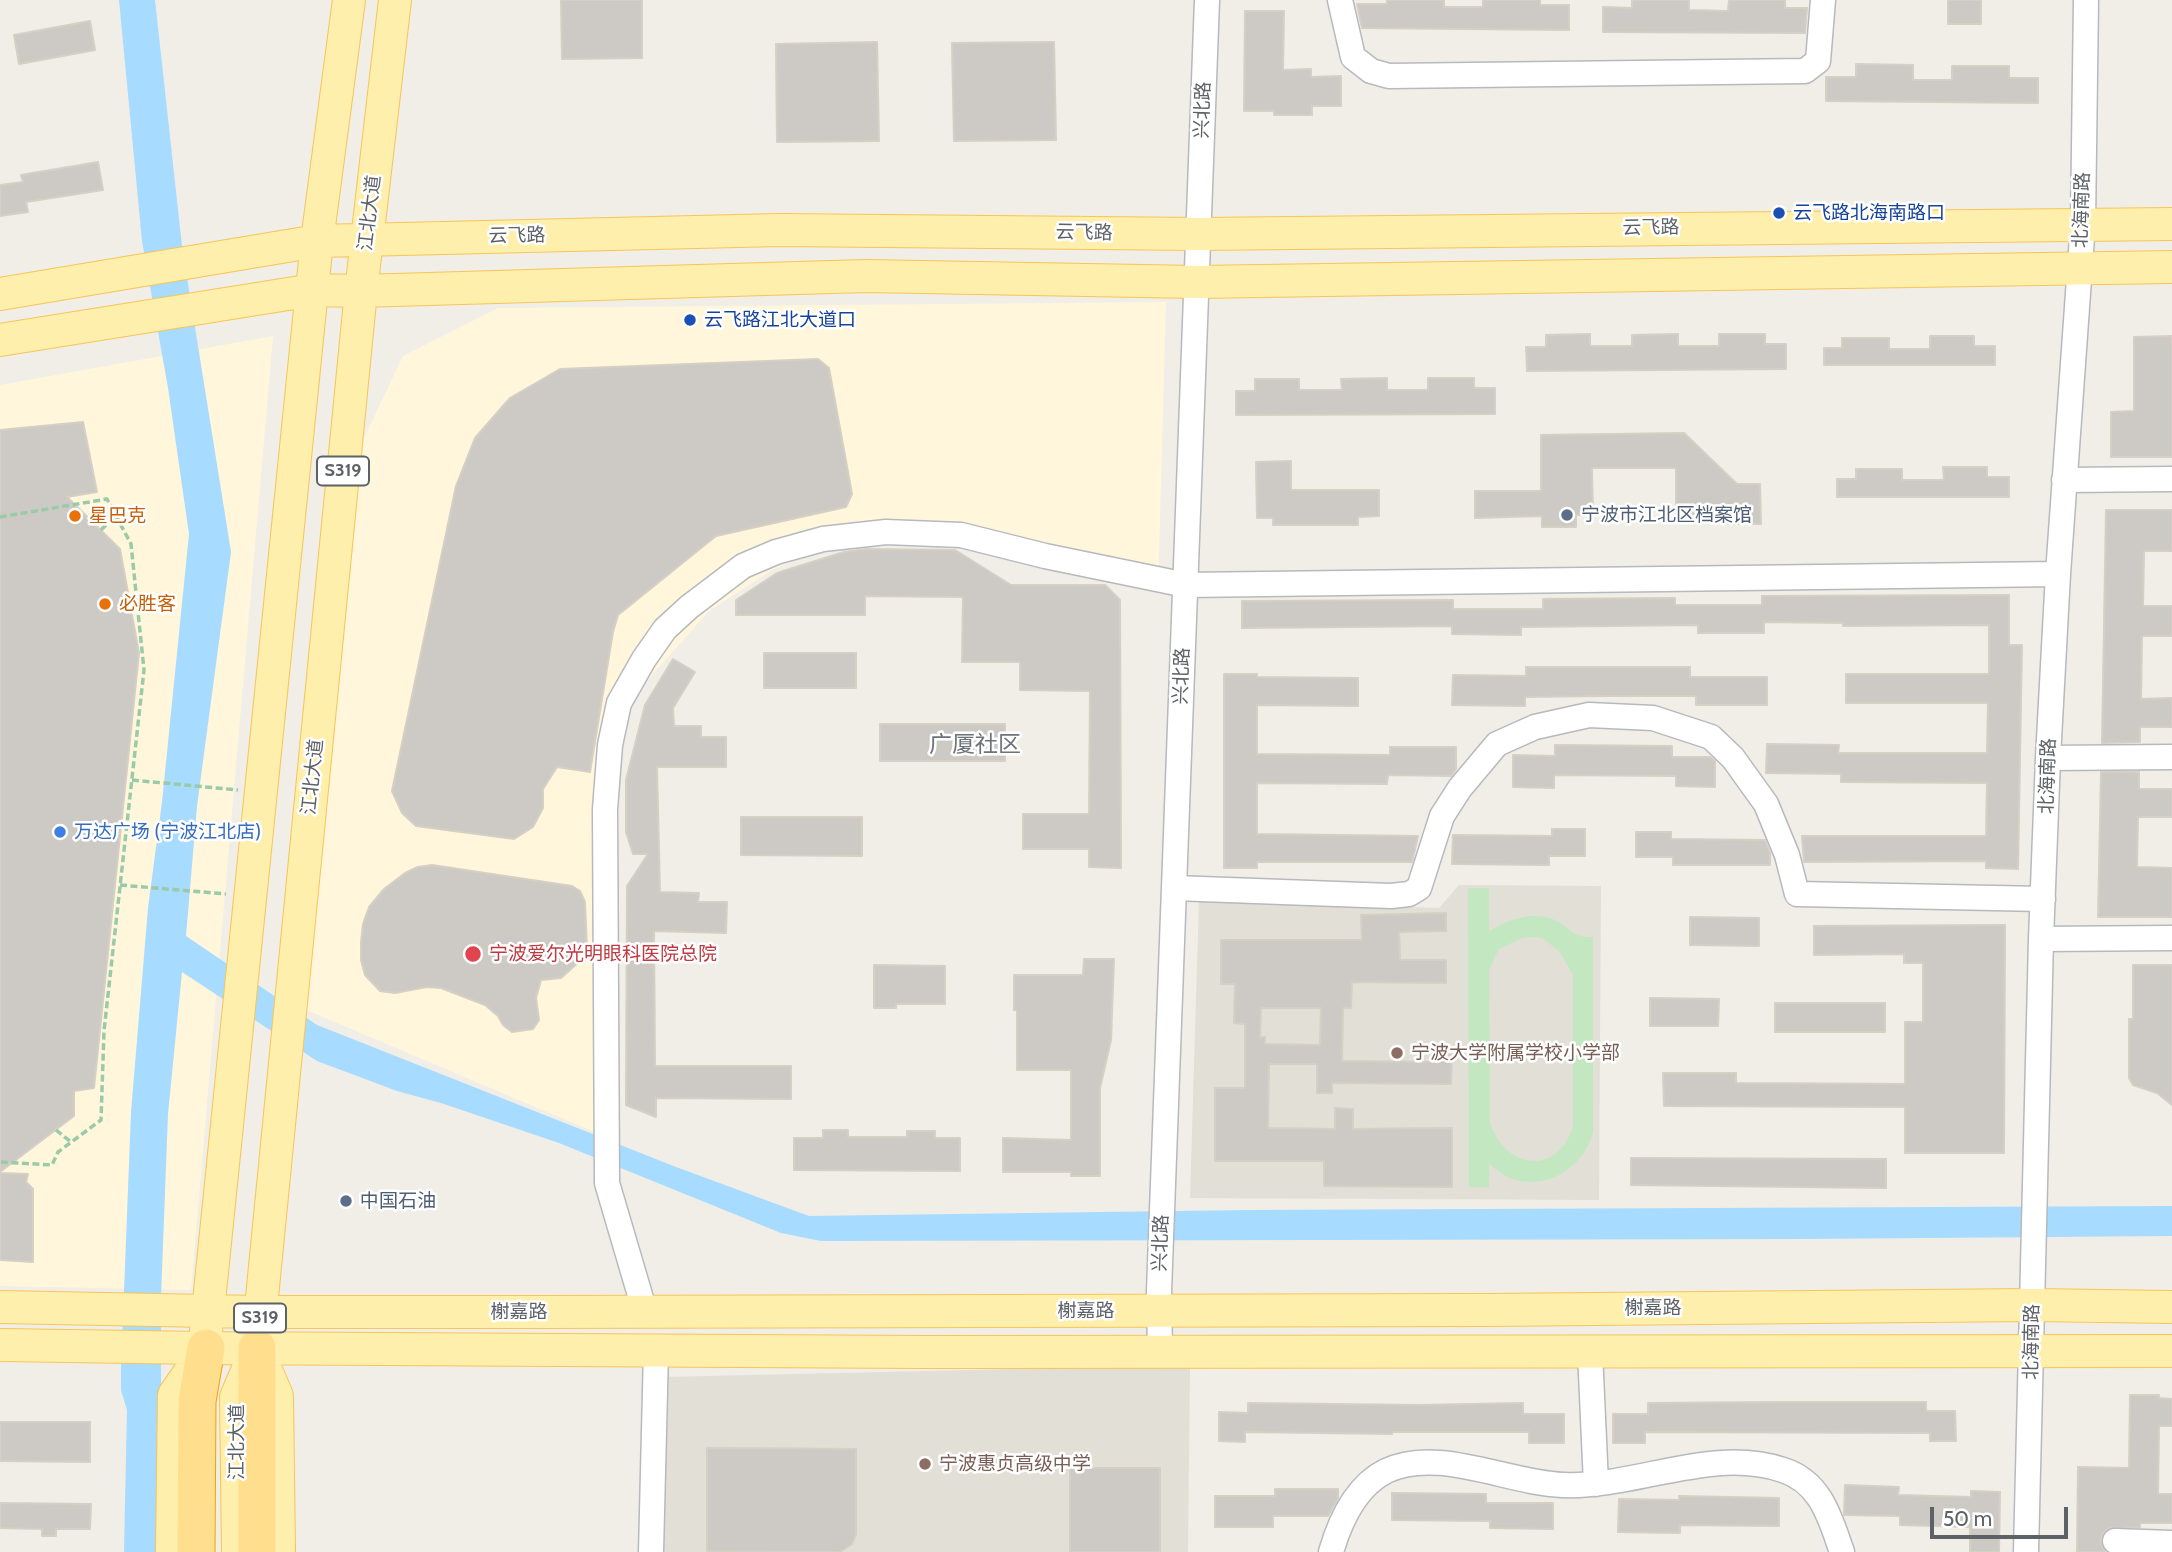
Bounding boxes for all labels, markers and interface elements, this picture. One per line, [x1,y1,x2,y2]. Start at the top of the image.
street label: 兴北路 [1191,81,1215,139]
street label: 北海南路 [2069,172,2095,248]
street label: 江北大道 [354,174,386,252]
place label: 云飞路北海南路口 [1793,202,1945,224]
marker: 云飞路北海南路口 [1771,205,1787,221]
street label: 云飞路 [1622,216,1680,240]
street label: 云飞路 [1055,221,1113,245]
street label: 云飞路 [488,224,546,248]
place label: 云飞路江北大道口 [704,309,856,331]
marker: 云飞路江北大道口 [682,312,698,328]
road number: S319 [317,457,369,486]
place label: 宁波市江北区档案馆 [1581,504,1752,526]
place label: 星巴克 [89,505,146,527]
marker: 宁波市江北区档案馆 [1559,507,1575,523]
marker: 星巴克 [67,508,83,524]
place label: 必胜客 [119,593,176,615]
marker: 必胜客 [97,596,113,612]
street label: 兴北路 [1170,647,1194,705]
district label: 广厦社区 [929,731,1021,759]
street label: 江北大道 [298,738,328,816]
street label: 北海南路 [2035,738,2061,814]
place label: 万达广场 (宁波江北店) [74,821,261,843]
marker: 万达广场 (宁波江北店) [52,824,68,840]
place label: 宁波爱尔光明眼科医院总院 [489,943,717,965]
marker: 宁波爱尔光明眼科医院总院 [463,944,483,964]
place label: 宁波大学附属学校小学部 [1411,1042,1620,1064]
marker: 宁波大学附属学校小学部 [1389,1045,1405,1061]
place label: 中国石油 [360,1190,436,1212]
marker: 中国石油 [338,1193,354,1209]
street label: 兴北路 [1149,1214,1173,1272]
street label: 榭嘉路 [1625,1297,1681,1319]
street label: 榭嘉路 [1058,1300,1114,1322]
street label: 榭嘉路 [491,1301,547,1323]
road number: S319 [234,1303,286,1332]
street label: 北海南路 [2020,1304,2044,1380]
street label: 江北大道 [226,1404,248,1480]
place label: 宁波惠贞高级中学 [939,1453,1091,1475]
marker: 宁波惠贞高级中学 [917,1456,933,1472]
scale bar [1934,1492,2072,1536]
text: 50 m [1943,1506,1992,1531]

